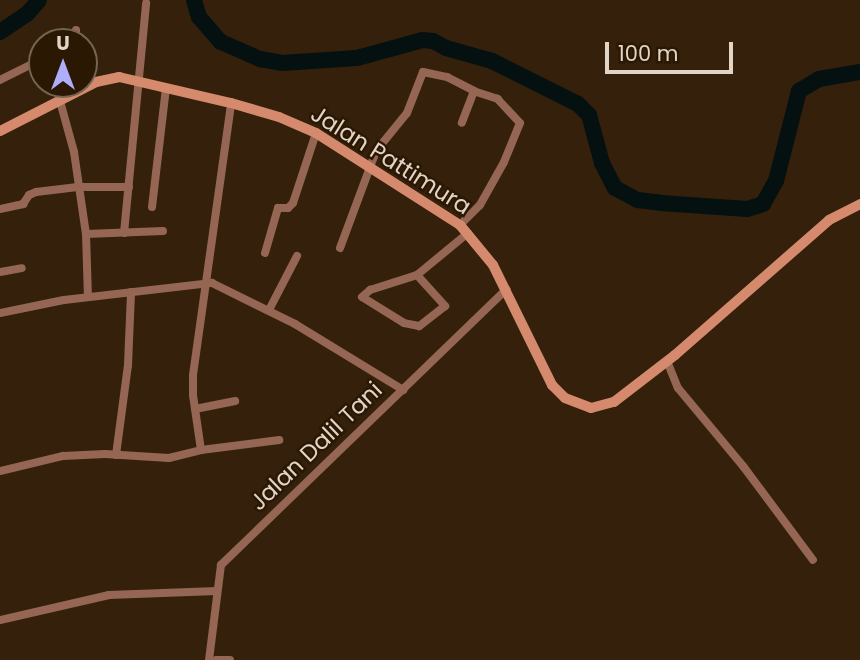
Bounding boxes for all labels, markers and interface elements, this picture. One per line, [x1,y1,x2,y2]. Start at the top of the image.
north arrow [28,28,98,98]
scale bar [608,28,736,72]
text: U [56,30,70,57]
text: 100 m [618,39,678,68]
street label: Jalan Pattimura [306,100,476,220]
street label: Jalan Dalil Tani [244,376,388,516]

